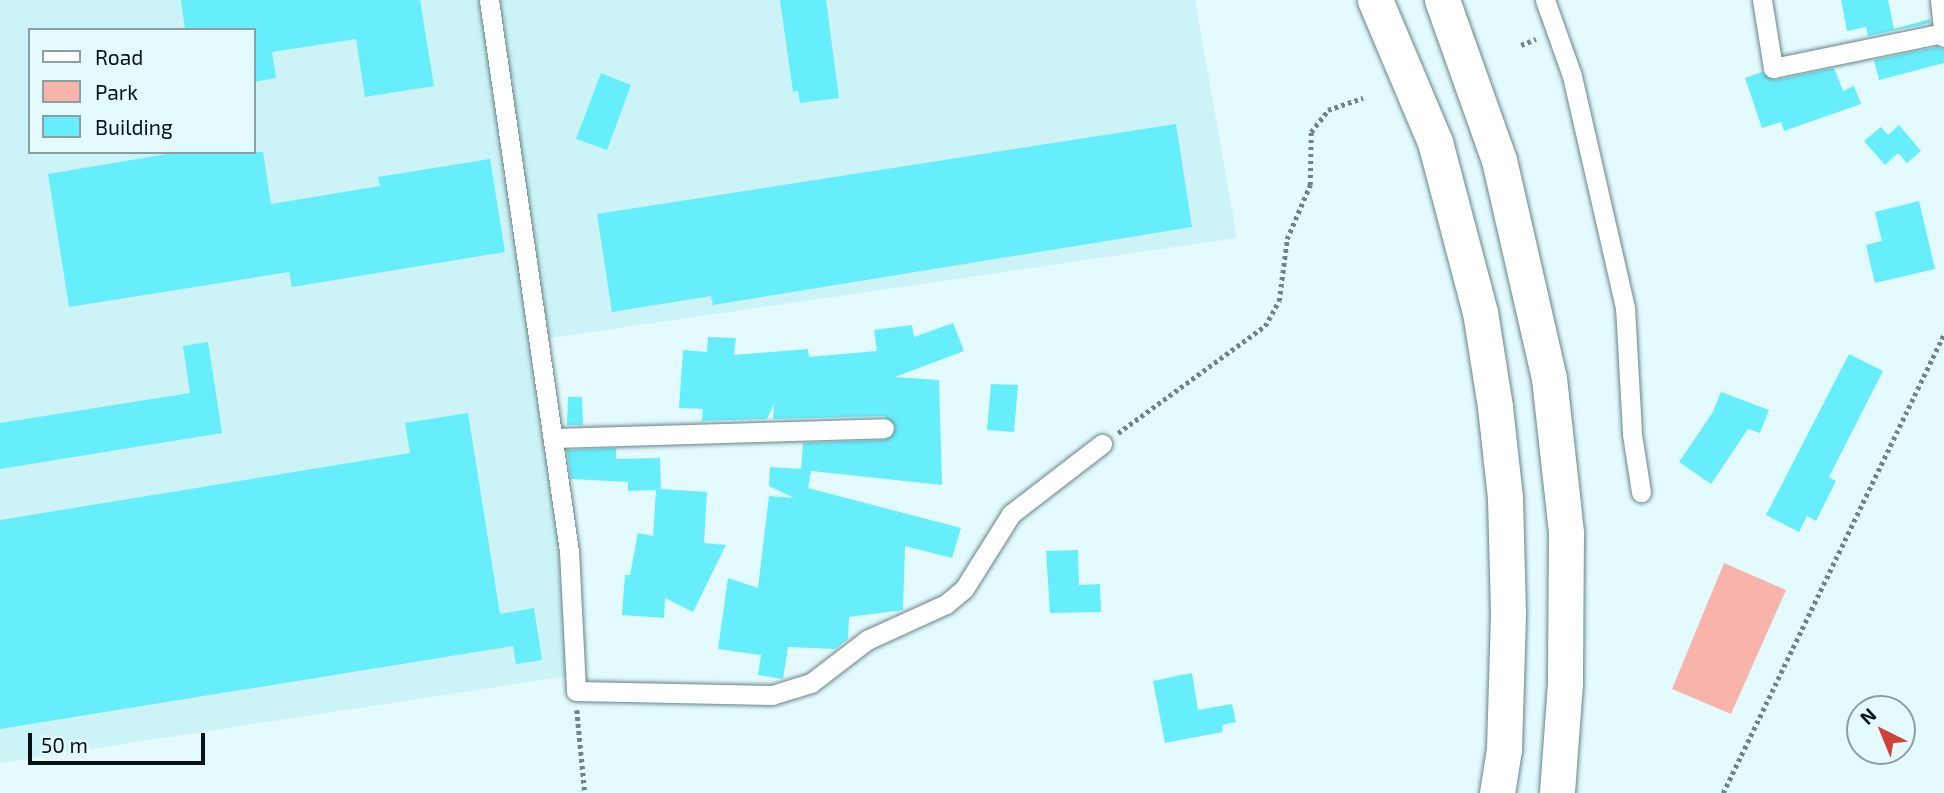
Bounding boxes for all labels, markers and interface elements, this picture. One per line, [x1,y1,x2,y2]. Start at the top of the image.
legend [28,28,256,154]
text: Road [95,44,143,69]
text: Park [95,79,138,104]
text: Building [95,114,173,139]
north arrow [1846,695,1916,765]
text: N [1855,703,1881,729]
scale bar [32,720,208,764]
text: 50 m [41,732,88,757]

